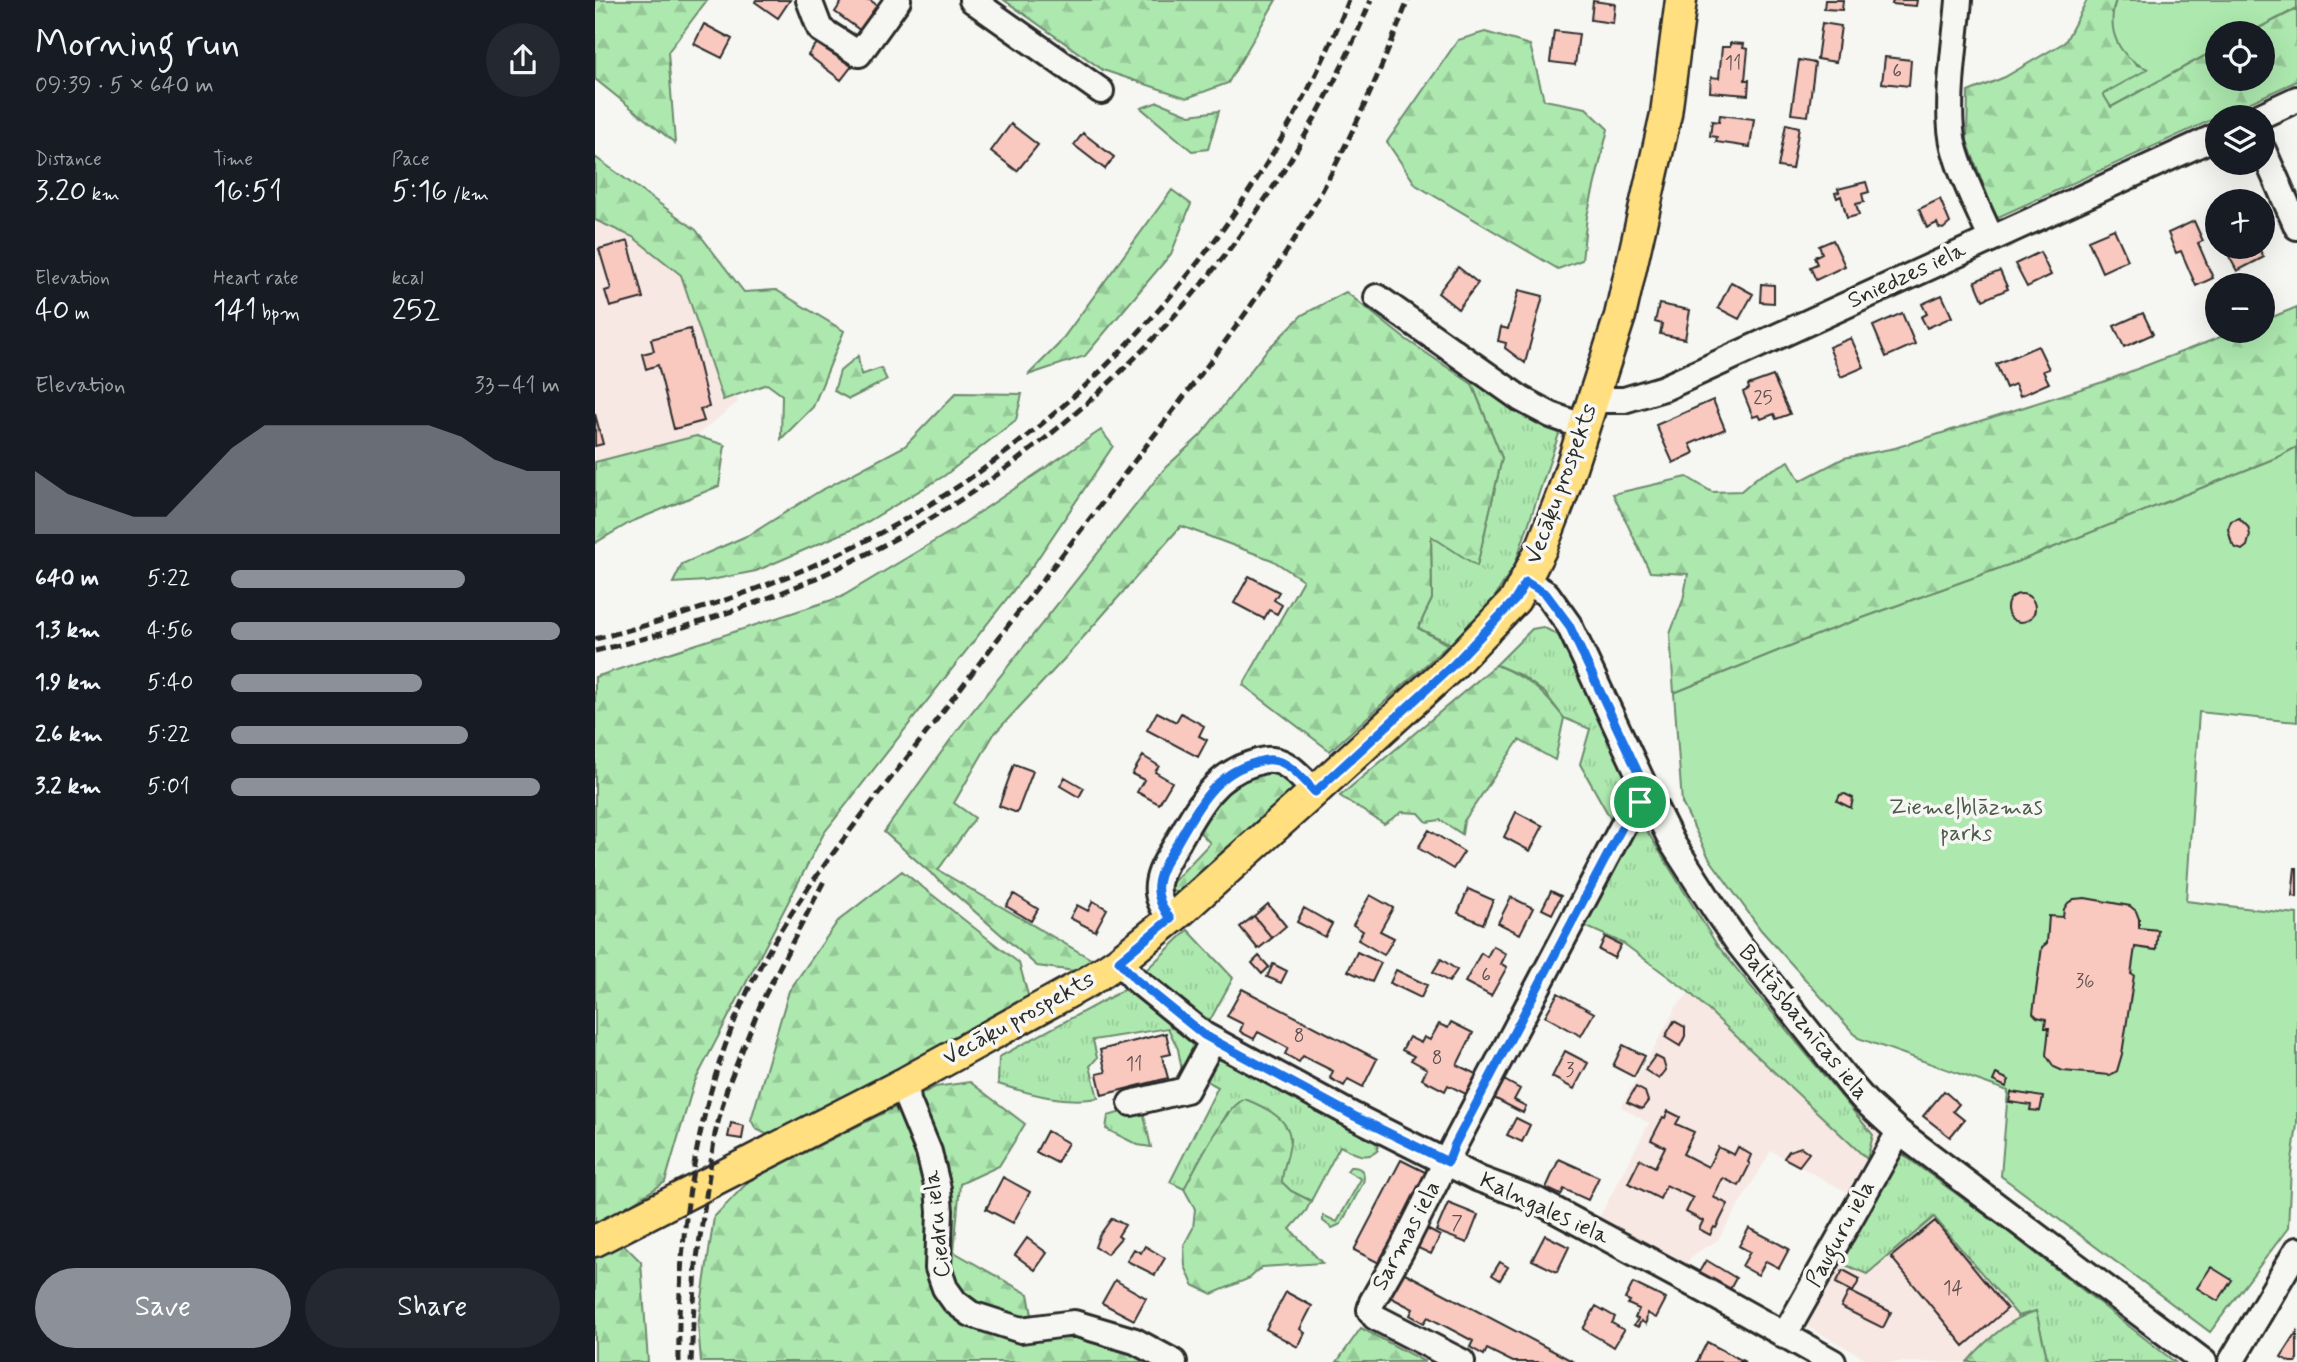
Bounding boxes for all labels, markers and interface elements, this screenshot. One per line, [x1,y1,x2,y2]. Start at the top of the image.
text: Morning run [35,20,240,69]
map controls [2205,21,2275,343]
button: locate [2205,21,2275,91]
button: share [486,23,560,97]
house number: 11 [1725,51,1741,76]
house number: 6 [1892,59,1902,84]
text: 09:39 · 5 × 640 m [35,71,214,101]
button: layers [2205,105,2275,175]
text: Distance [35,147,102,172]
text: Time [213,147,253,172]
text: Pace [392,147,429,172]
text: 3.20 [35,172,87,211]
text: 16:51 [213,172,282,211]
text: 5:16 [392,172,448,211]
text: km [87,182,120,207]
text: /km [448,182,489,207]
button: + [2205,189,2275,259]
street label: Sniedzes iela [1843,235,1971,316]
text: Elevation [35,266,110,291]
text: Heart rate [213,266,299,291]
text: kcal [392,266,424,291]
button: − [2205,273,2275,343]
text: 40 [35,291,70,330]
text: 141 [213,291,257,330]
text: 252 [392,291,440,330]
text: m [70,301,90,326]
text: bpm [257,301,300,326]
text: Elevation [35,371,126,401]
text: 33–41 m [474,371,560,401]
house number: 25 [1753,386,1773,411]
street label: Vecāķu prospekts [1519,400,1605,568]
text: 640 m [35,564,99,594]
text: 5:22 [147,564,190,594]
text: 1.3 km [35,616,100,646]
text: 4:56 [147,616,193,646]
text: 1.9 km [35,668,101,698]
text: 5:40 [147,668,193,698]
text: 2.6 km [35,720,103,750]
text: 5:22 [147,720,190,750]
text: 3.2 km [35,772,101,802]
text: 5:01 [147,772,190,802]
pin [1610,772,1670,832]
icon: arrive [1621,783,1659,821]
park label: Ziemeļblāzmas parks [1889,793,2043,849]
street label: Baltāsbaznīcas iela [1731,939,1875,1107]
house number: 6 [1481,963,1491,988]
street label: Vecāķu prospekts [938,965,1100,1073]
house number: 36 [2075,969,2095,994]
house number: 8 [1294,1024,1304,1049]
house number: 8 [1432,1046,1442,1071]
house number: 11 [1126,1052,1142,1077]
house number: 3 [1566,1058,1575,1083]
street label: Kalngales iela [1474,1166,1614,1252]
street label: Ciedru iela [917,1169,959,1279]
street label: Pauguru iela [1799,1175,1884,1294]
street label: Sarmas iela [1366,1176,1448,1296]
house number: 7 [1451,1211,1463,1236]
button: Save [35,1268,291,1348]
button: Share [305,1268,560,1348]
house number: 14 [1943,1276,1963,1301]

